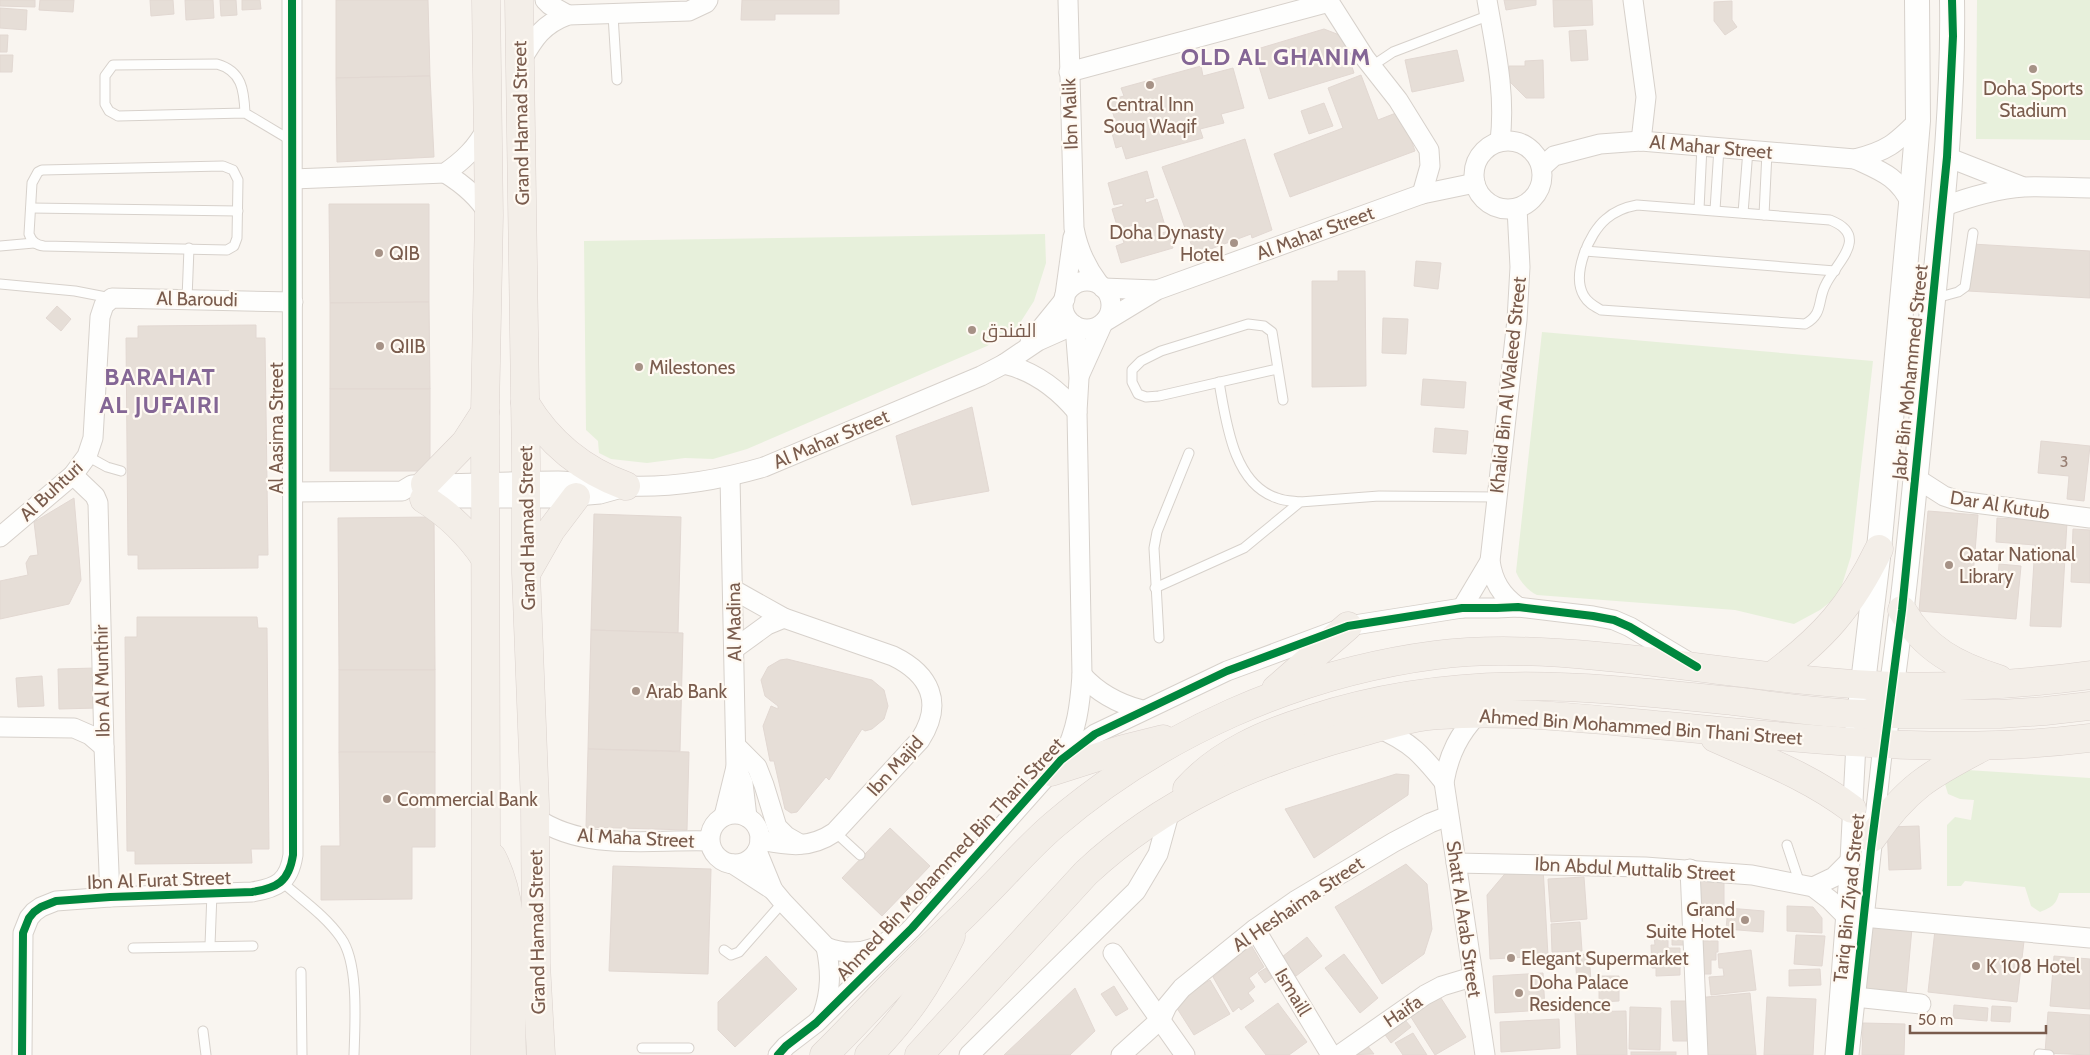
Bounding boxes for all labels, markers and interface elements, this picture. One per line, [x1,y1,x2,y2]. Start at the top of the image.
street label: Grand Hamad Street [508,40,534,206]
district label: OLD AL GHANIM [1181,42,1371,71]
marker: Doha Sports Stadium [2027,63,2039,75]
street label: Ibn Malik [1057,77,1083,150]
place label: Doha Sports Stadium [1983,77,2083,122]
marker: Central Inn Souq Waqif [1144,79,1156,91]
place label: Central Inn Souq Waqif [1103,93,1198,138]
street label: Al Mahar Street [1649,130,1774,164]
street label: Al Mahar Street [1253,201,1377,265]
place label: Doha Dynasty Hotel [1109,221,1225,266]
marker: Doha Dynasty Hotel [1228,237,1240,249]
place label: QIB [389,242,420,265]
marker: QIB [373,247,385,259]
street label: Jabr Bin Mohammed Street [1887,263,1933,482]
street label: Khalid Bin Al Waleed Street [1485,275,1531,495]
street label: Al Baroudi [156,287,238,311]
place label: الفندق [982,319,1037,343]
marker: الفندق [966,324,978,336]
place label: QIIB [390,335,426,358]
marker: QIIB [374,340,386,352]
place label: Milestones [649,356,735,379]
street label: Al Aasima Street [265,361,288,494]
marker: Milestones [633,361,645,373]
district label: BARAHAT AL JUFAIRI [99,362,221,419]
street label: Al Mahar Street [770,404,893,474]
street label: Grand Hamad Street [514,445,540,611]
house number: 3 [2060,452,2068,471]
street label: Al Buhturi [15,456,87,526]
street label: Dar Al Kutub [1949,486,2051,524]
place label: Qatar National Library [1959,543,2076,588]
marker: Qatar National Library [1943,559,1955,571]
street label: Al Madina [722,582,746,662]
street label: Ibn Al Munthir [90,624,114,738]
place label: Arab Bank [646,680,728,703]
marker: Arab Bank [630,685,642,697]
street label: Ahmed Bin Mohammed Bin Thani Street [1479,704,1804,750]
street label: Ibn Majid [862,731,928,801]
street label: Ahmed Bin Mohammed Bin Thani Street [831,732,1069,985]
place label: Commercial Bank [397,788,538,811]
marker: Commercial Bank [381,793,393,805]
street label: Tariq Bin Ziyad Street [1829,812,1869,984]
street label: Al Maha Street [577,823,696,853]
street label: Shatt Al Arab Street [1442,839,1486,999]
street label: Grand Hamad Street [524,849,550,1015]
street label: Al Heshaima Street [1228,851,1369,956]
street label: Ibn Abdul Muttalib Street [1534,852,1736,886]
street label: Ibn Al Furat Street [87,866,232,894]
place label: Grand Suite Hotel [1646,898,1736,943]
marker: Grand Suite Hotel [1739,914,1751,926]
place label: Elegant Supermarket [1521,947,1689,970]
marker: Elegant Supermarket [1505,952,1517,964]
place label: K 108 Hotel [1986,955,2081,978]
marker: K 108 Hotel [1970,960,1982,972]
street label: Ismaill [1270,964,1316,1020]
place label: Doha Palace Residence [1529,971,1629,1016]
marker: Doha Palace Residence [1513,987,1525,999]
street label: Haifa [1379,990,1427,1032]
scale bar [1910,1002,2046,1034]
text: 50 m [1918,1011,1953,1029]

